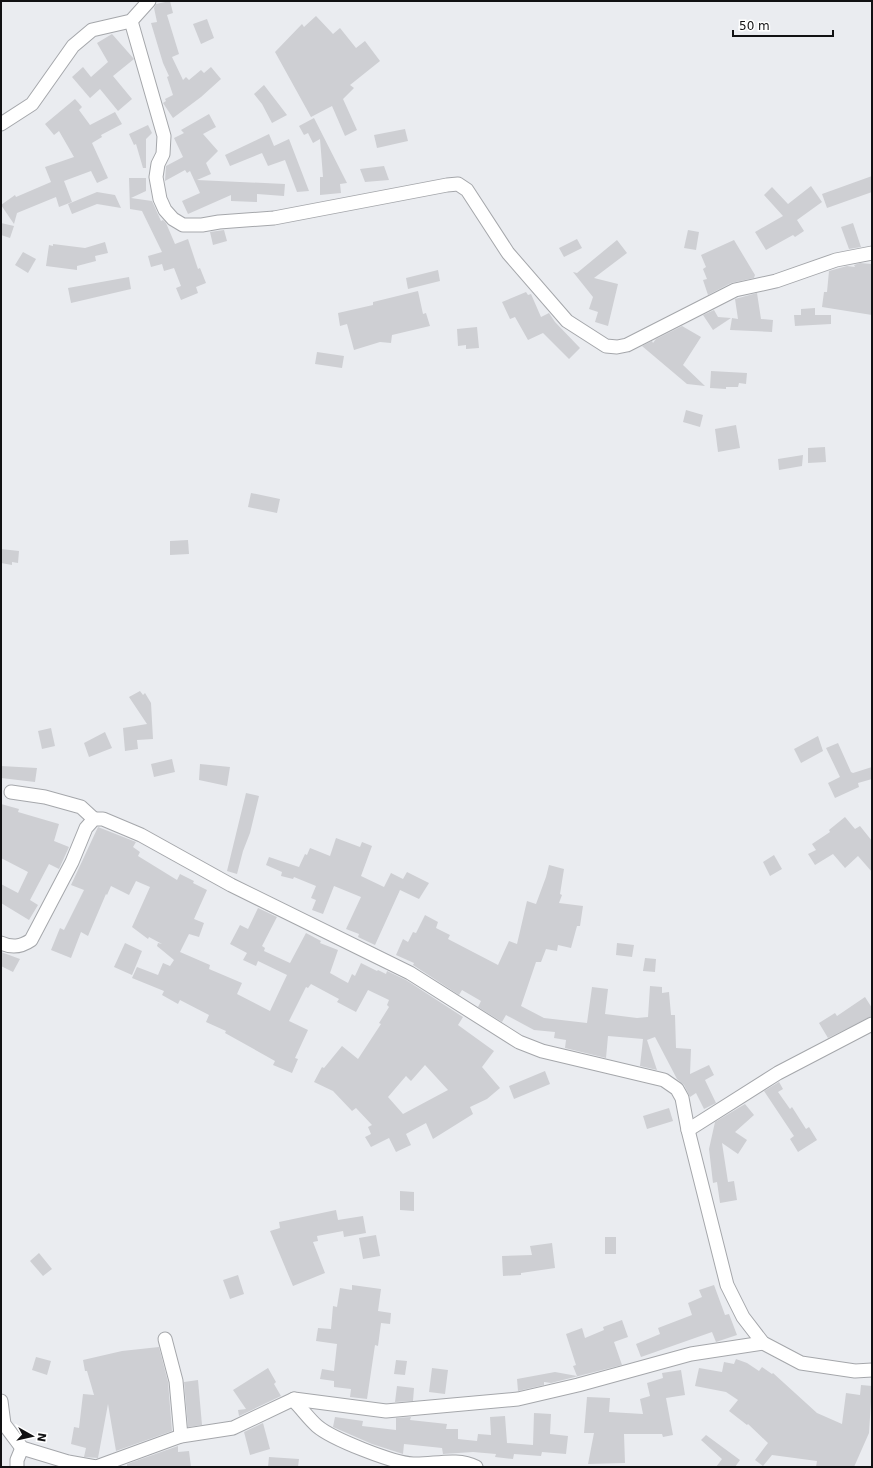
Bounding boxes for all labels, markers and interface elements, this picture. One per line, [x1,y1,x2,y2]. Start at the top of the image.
scale bar [733,12,833,38]
text: 50 m [739,19,770,33]
north arrow [12,1416,52,1456]
text: N [34,1432,48,1443]

